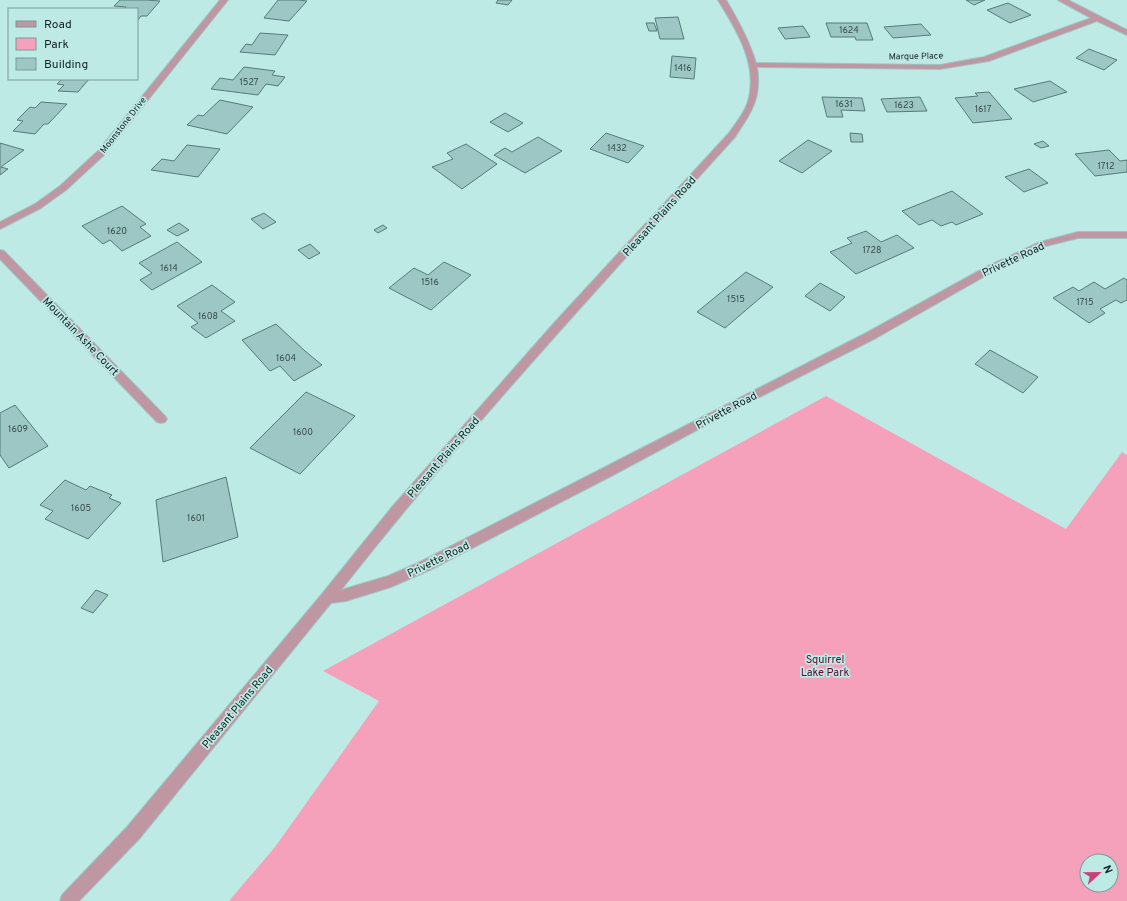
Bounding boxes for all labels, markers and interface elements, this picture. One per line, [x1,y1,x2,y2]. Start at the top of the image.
legend [8,8,138,80]
text: Road [44,17,72,33]
house number: 1624 [839,25,859,36]
text: Park [44,37,69,53]
street label: Marque Place [889,51,943,62]
text: Building [44,57,88,73]
house number: 1416 [674,63,692,74]
house number: 1527 [239,77,259,88]
street label: Moonstone Drive [98,95,149,156]
house number: 1631 [835,99,853,110]
house number: 1623 [894,100,914,111]
house number: 1617 [975,104,992,115]
house number: 1432 [607,143,627,154]
house number: 1712 [1097,161,1115,172]
street label: Pleasant Plains Road [620,174,699,260]
house number: 1620 [107,226,127,237]
street label: Privette Road [980,239,1047,280]
house number: 1728 [863,245,881,256]
house number: 1614 [160,263,178,274]
house number: 1516 [421,277,439,288]
street label: Mountain Ashe Court [39,294,121,379]
house number: 1515 [727,294,745,305]
house number: 1715 [1076,297,1094,308]
house number: 1608 [198,311,218,322]
house number: 1604 [276,353,296,364]
street label: Privette Road [693,389,759,433]
street label: Pleasant Plains Road [405,414,483,501]
house number: 1609 [8,424,28,435]
house number: 1600 [293,427,313,438]
house number: 1605 [71,503,91,514]
house number: 1601 [187,513,205,524]
street label: Privette Road [405,539,472,581]
park label: Squirrel Lake Park [801,653,849,680]
street label: Pleasant Plains Road [199,664,276,752]
north arrow [1079,853,1119,893]
text: N [1099,863,1115,876]

